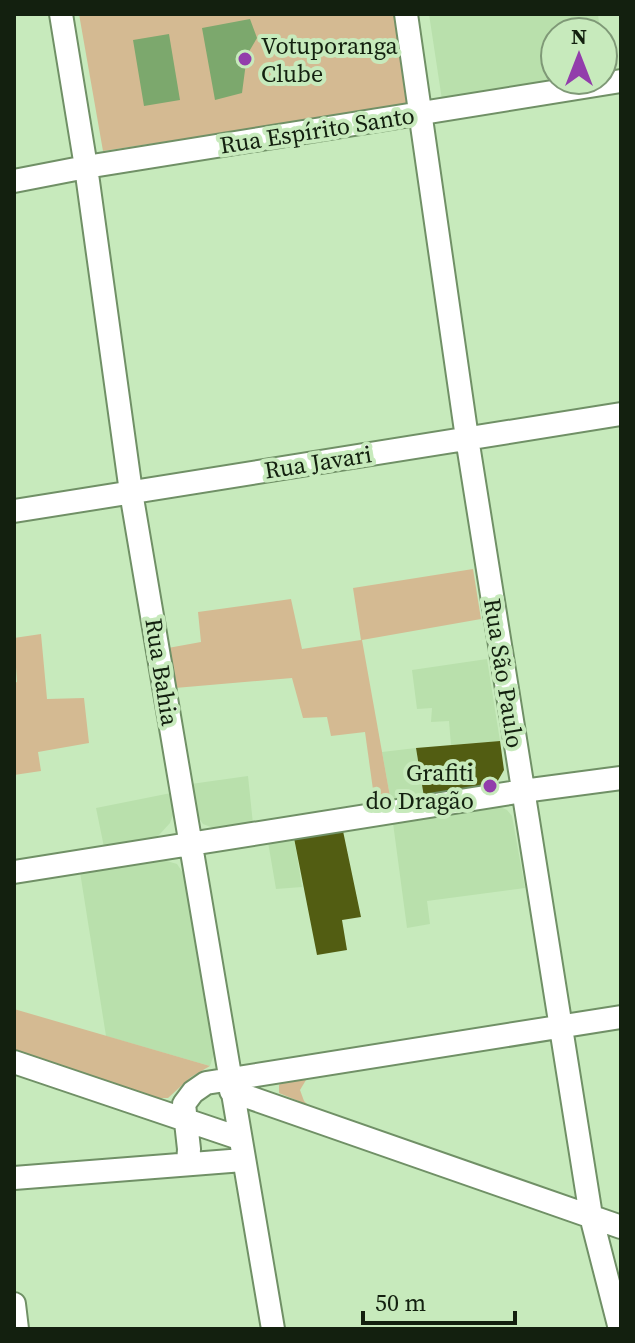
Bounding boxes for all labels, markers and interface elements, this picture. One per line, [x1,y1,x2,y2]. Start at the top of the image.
north arrow [539,16,619,96]
text: N [571,21,587,51]
place label: Votuporanga Clube [261,29,399,90]
marker: Votuporanga Clube [236,50,254,68]
street label: Rua Espírito Santo [217,98,417,162]
street label: Rua Javari [262,437,374,487]
street label: Rua São Paulo [476,596,532,750]
street label: Rua Bahia [137,616,187,729]
place label: Grafiti do Dragão [365,756,474,817]
marker: Grafiti do Dragão [481,777,499,795]
scale bar [363,1275,515,1325]
text: 50 m [375,1286,426,1319]

